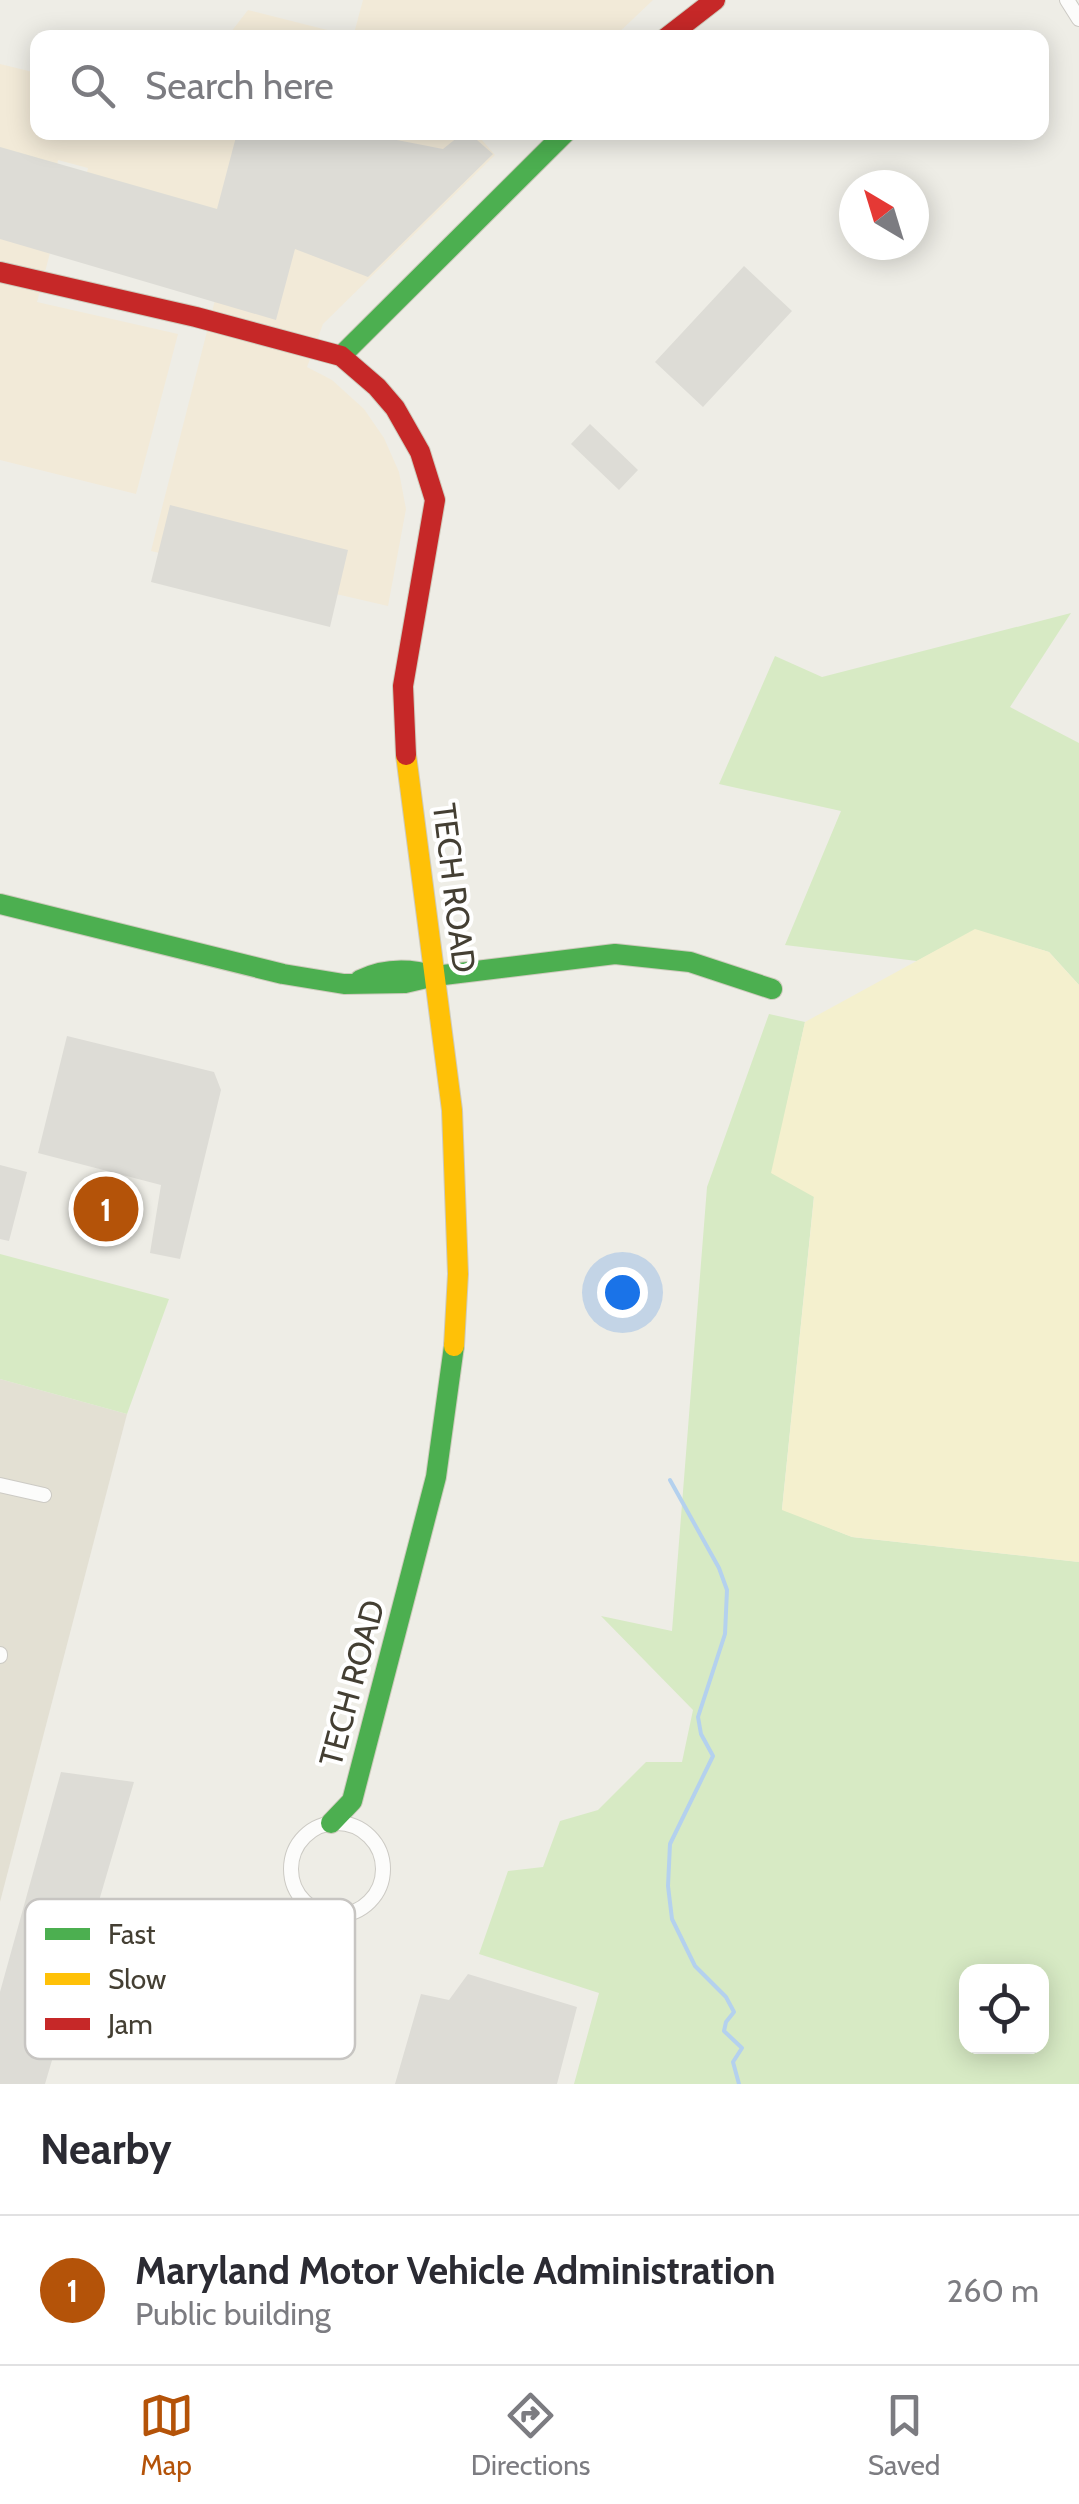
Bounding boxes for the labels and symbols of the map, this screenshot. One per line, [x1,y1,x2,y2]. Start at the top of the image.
north arrow [839,170,929,260]
street label: TECH ROAD [425,801,484,975]
pin: 1 [74,1172,138,1246]
your location [597,1267,648,1318]
street label: TECH ROAD [311,1595,392,1770]
legend [25,1899,355,2059]
text: Fast [108,1917,156,1951]
text: Slow [108,1962,166,1996]
text: Jam [107,2007,153,2041]

